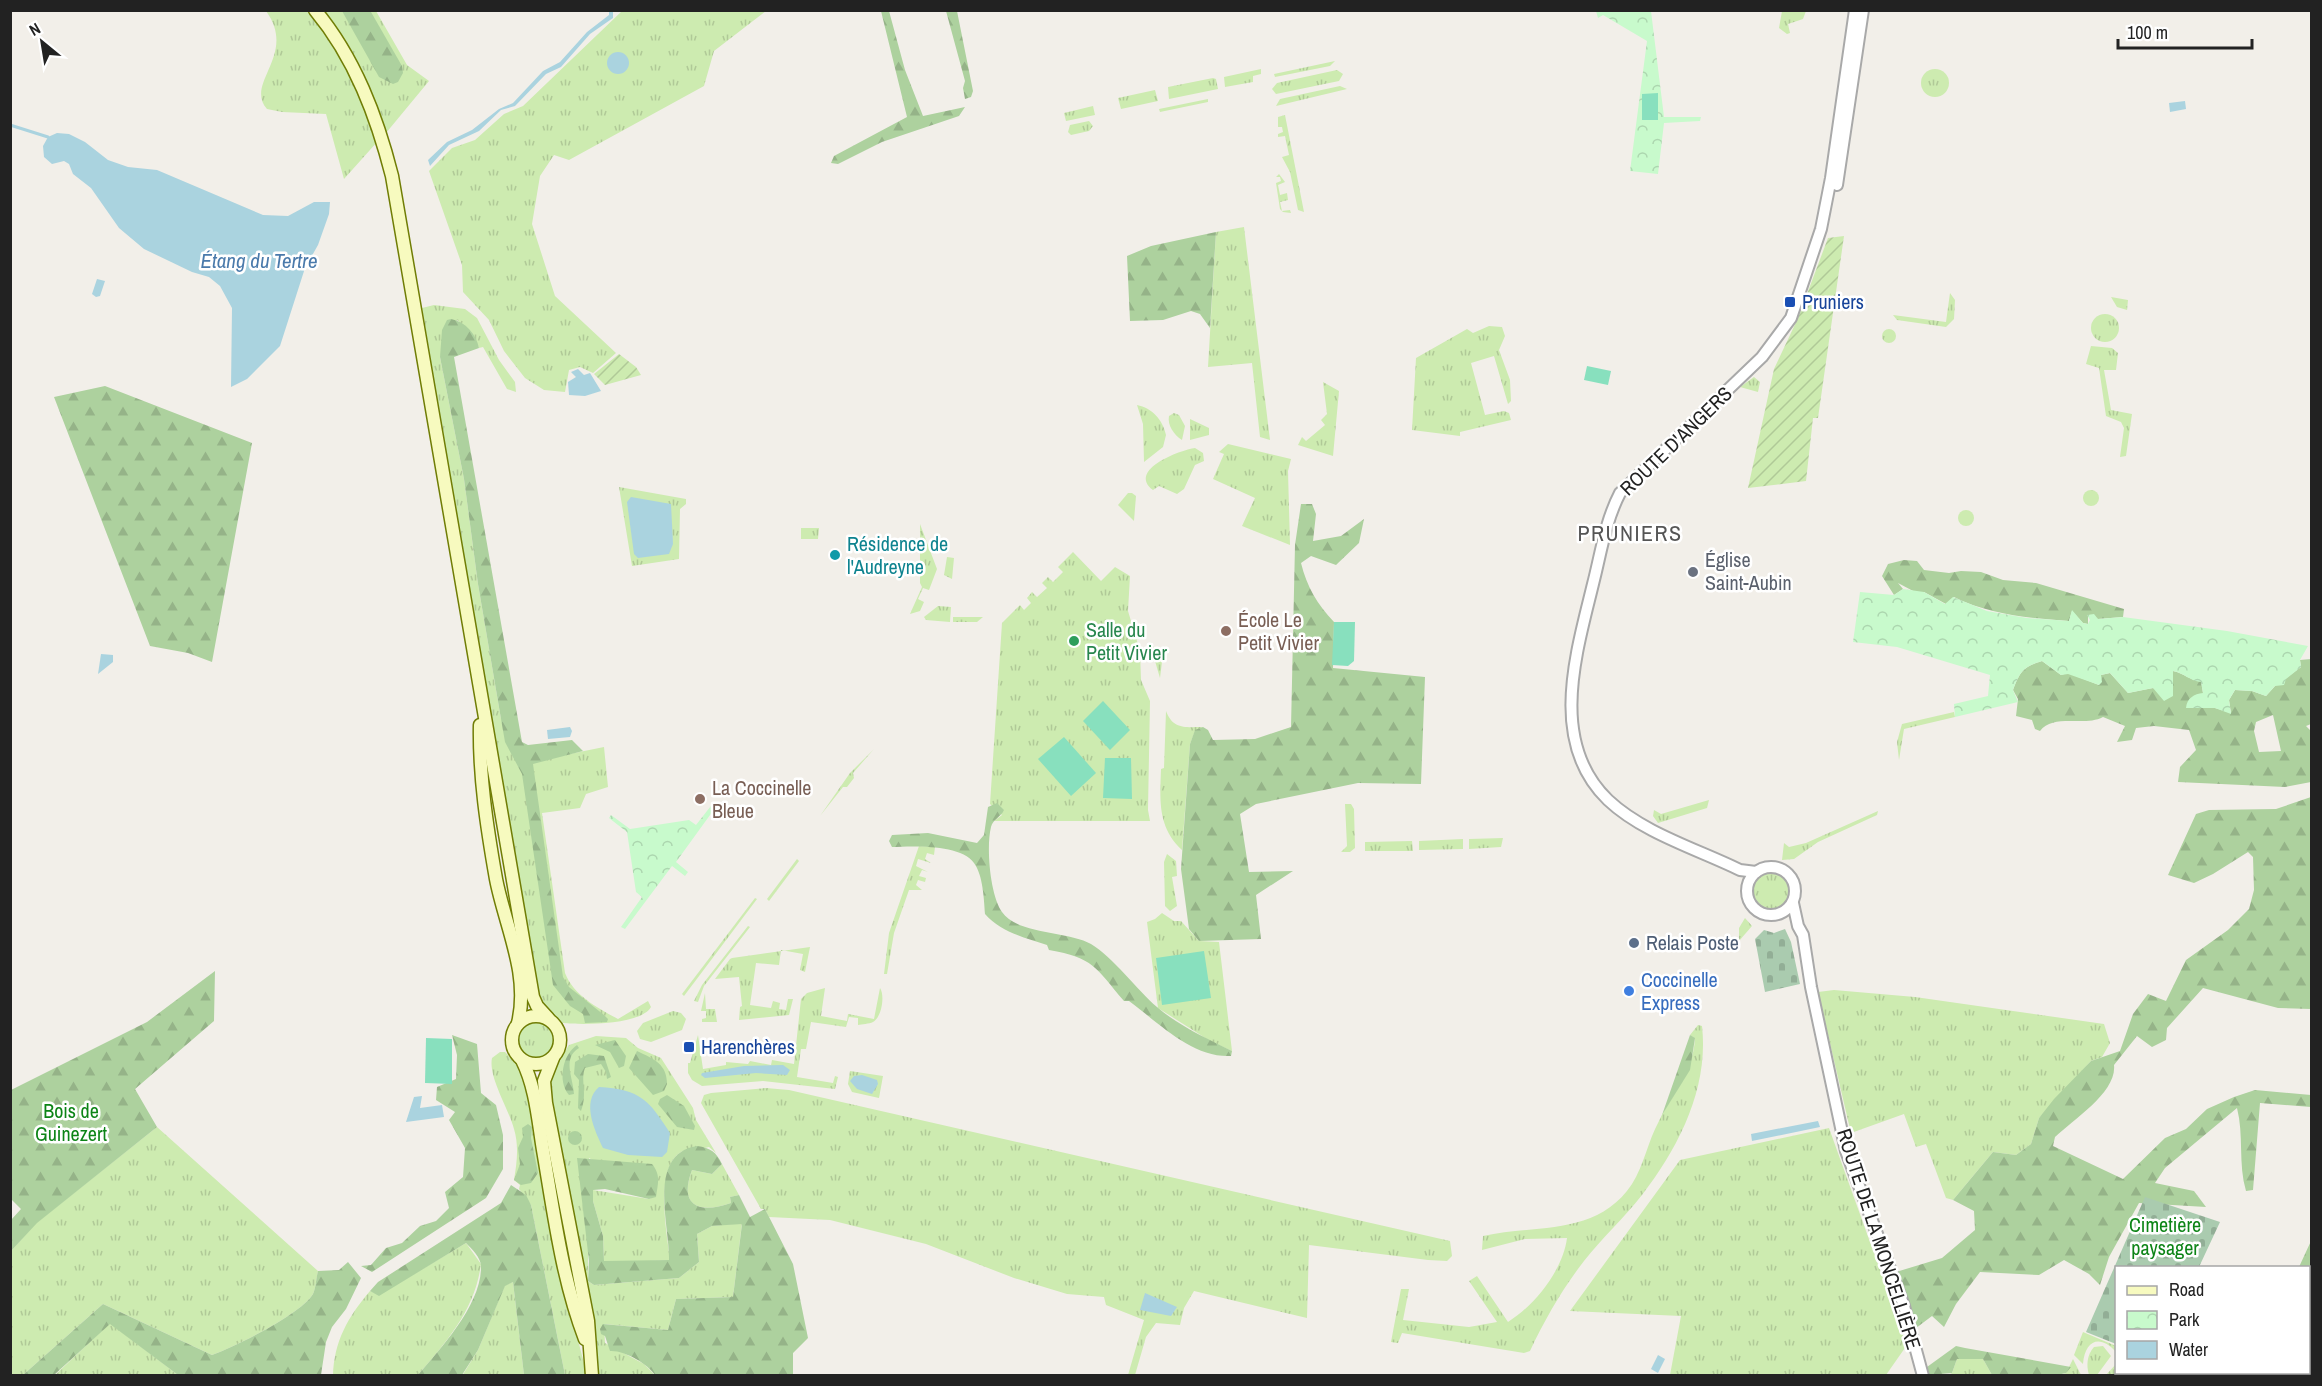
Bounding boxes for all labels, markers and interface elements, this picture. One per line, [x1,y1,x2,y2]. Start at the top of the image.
north arrow [12,12,72,72]
scale bar [2118,12,2252,50]
text: N [25,17,44,41]
text: 100 m [2127,20,2168,45]
water label: Étang du Tertre [201,246,317,275]
place label: Pruniers [1802,288,1864,315]
marker: Pruniers [1783,295,1797,309]
street label: ROUTE D'ANGERS [1614,380,1738,501]
district label: PRUNIERS [1577,518,1683,548]
place label: Résidence de l'Audreyne [847,530,948,580]
place label: Église Saint-Aubin [1705,546,1792,596]
marker: Résidence de l'Audreyne [828,548,842,562]
marker: Église Saint-Aubin [1686,565,1700,579]
place label: École Le Petit Vivier [1238,606,1319,656]
place label: Salle du Petit Vivier [1086,616,1167,666]
marker: École Le Petit Vivier [1219,624,1233,638]
marker: Salle du Petit Vivier [1067,634,1081,648]
place label: La Coccinelle Bleue [712,774,811,824]
marker: La Coccinelle Bleue [693,792,707,806]
place label: Relais Poste [1646,929,1739,956]
marker: Relais Poste [1627,936,1641,950]
place label: Coccinelle Express [1641,966,1718,1016]
marker: Coccinelle Express [1622,984,1636,998]
place label: Harenchères [701,1033,795,1060]
marker: Harenchères [682,1040,696,1054]
park label: Bois de Guinezert [35,1097,107,1147]
street label: ROUTE DE LA MONCELLIÈRE [1831,1125,1928,1353]
park label: Cimetière paysager [2129,1211,2201,1261]
legend [2115,1266,2310,1374]
text: Road [2169,1277,2204,1302]
text: Park [2169,1307,2200,1332]
text: Water [2169,1337,2208,1362]

